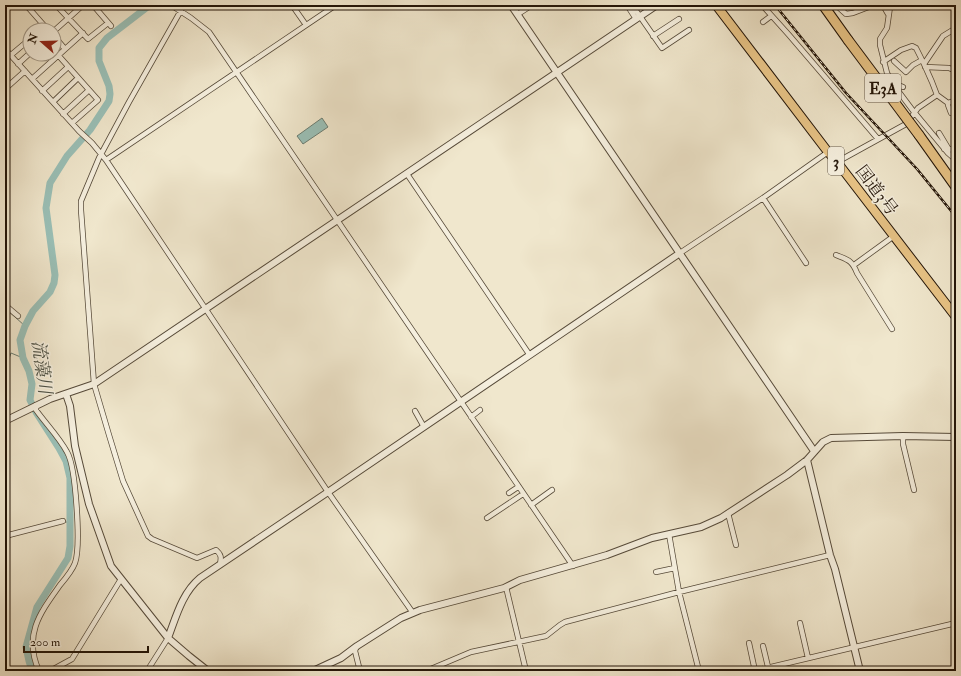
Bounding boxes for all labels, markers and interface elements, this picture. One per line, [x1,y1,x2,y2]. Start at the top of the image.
north arrow [22,22,62,62]
text: N [25,31,41,47]
road number: E3A [865,74,901,102]
road number: 3 [828,147,844,175]
street label: 国道3号 [851,161,902,220]
water label: 流藻川 [26,339,57,397]
scale bar [24,628,148,654]
text: 200 m [30,635,61,650]

